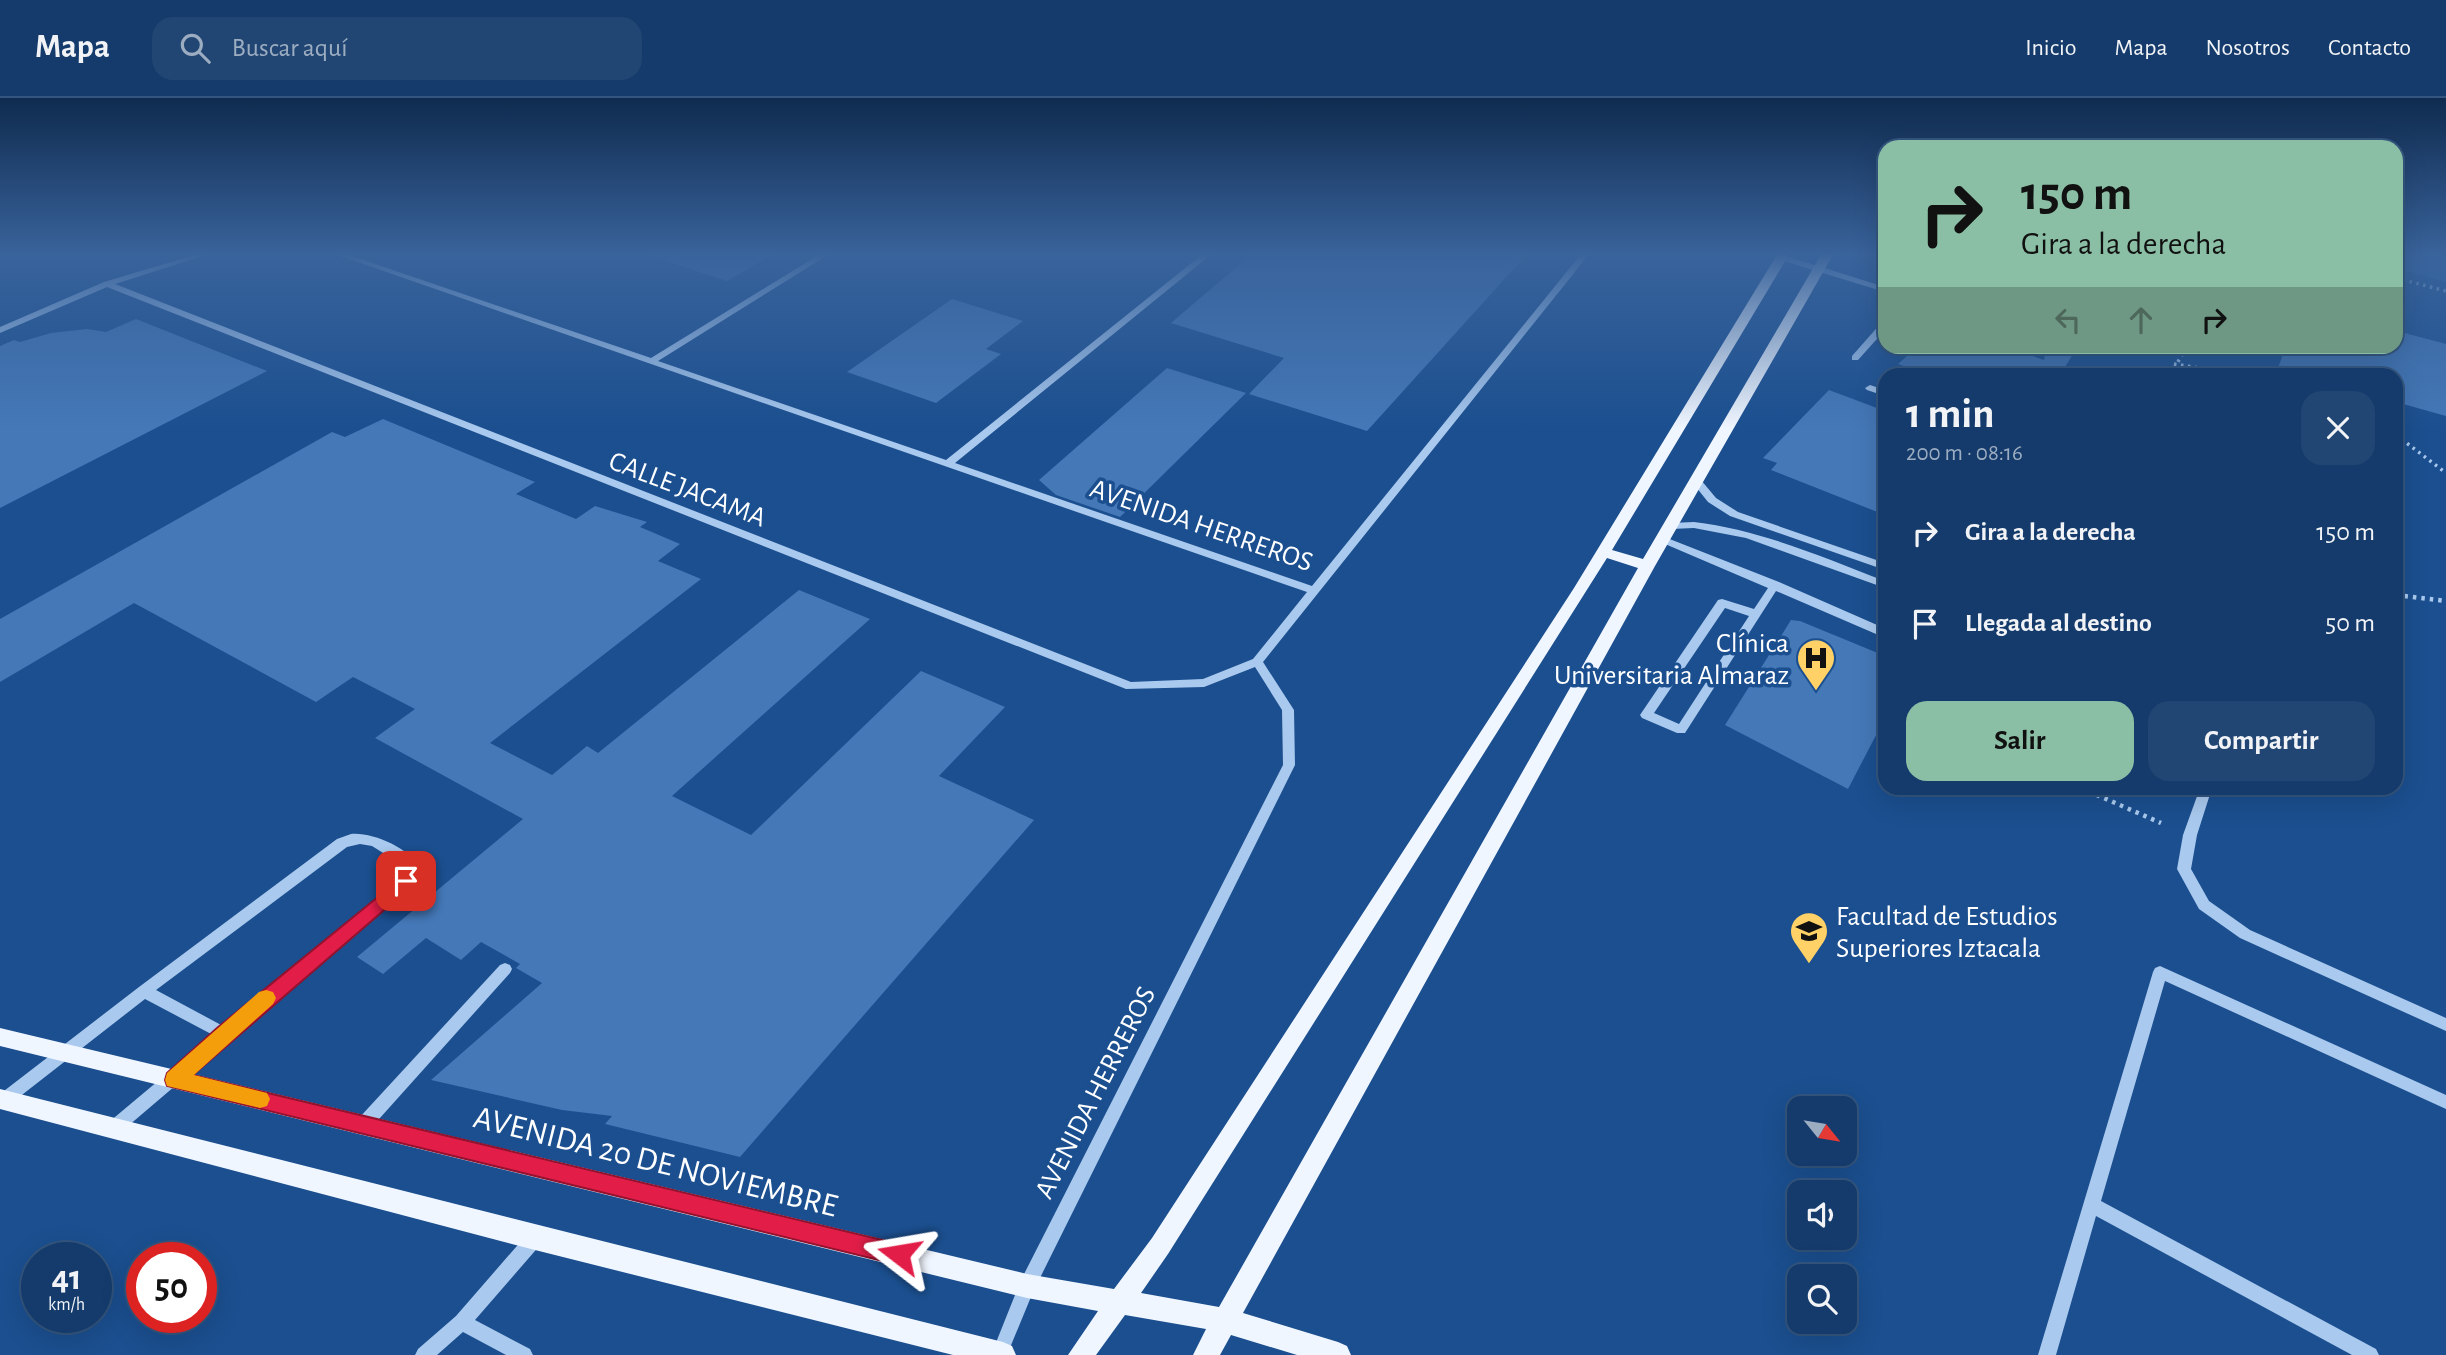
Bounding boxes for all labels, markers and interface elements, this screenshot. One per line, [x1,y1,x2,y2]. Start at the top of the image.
search box [152,17,642,80]
icon: search [176,29,214,67]
text: Mapa [35,31,110,64]
text: Buscar aquí [232,35,348,61]
text: Inicio [2025,36,2076,60]
text: Mapa [2114,36,2168,60]
text: Nosotros [2206,36,2290,60]
text: Contacto [2328,36,2411,60]
icon: right [1906,168,1997,259]
text: 150 m [2021,170,2132,219]
text: Gira a la derecha [2021,228,2226,260]
icon: left [2049,301,2087,339]
icon: ahead [2122,301,2160,339]
icon: right [2195,301,2233,339]
button: close [2301,391,2375,465]
text: 1 min [1906,393,1995,435]
text: 200 m · 08:16 [1906,442,2023,465]
street label: CALLE JACAMA [605,447,770,533]
street label: AVENIDA HERREROS [1086,475,1316,577]
icon: right [1906,514,1944,552]
text: Gira a la derecha [1965,519,2136,545]
text: 150 m [2316,519,2375,545]
icon: arrive [1906,605,1944,643]
text: Llegada al destino [1965,610,2152,636]
text: 50 m [2325,610,2375,636]
place label: Clínica Universitaria Almaraz [1554,630,1789,690]
hospital icon: Clínica Universitaria Almaraz [1795,637,1837,692]
button: Salir [1906,701,2134,781]
button: Compartir [2148,701,2375,781]
pin [376,851,436,911]
icon: arrive [387,862,425,900]
place label: Facultad de Estudios Superiores Iztacala [1836,903,2058,963]
school or university icon: Facultad de Estudios Superiores Iztacala [1788,910,1830,965]
street label: AVENIDA HERREROS [1030,983,1161,1203]
north arrow [1787,1096,1857,1166]
map controls [1787,1096,1857,1334]
street label: AVENIDA 20 DE NOVIEMBRE [470,1101,841,1224]
button: sound [1787,1180,1857,1250]
position arrow [862,1217,936,1291]
speed limit sign: 50 [126,1242,217,1333]
text: 41 [51,1261,82,1296]
button: search [1787,1264,1857,1334]
text: km/h [48,1296,85,1314]

